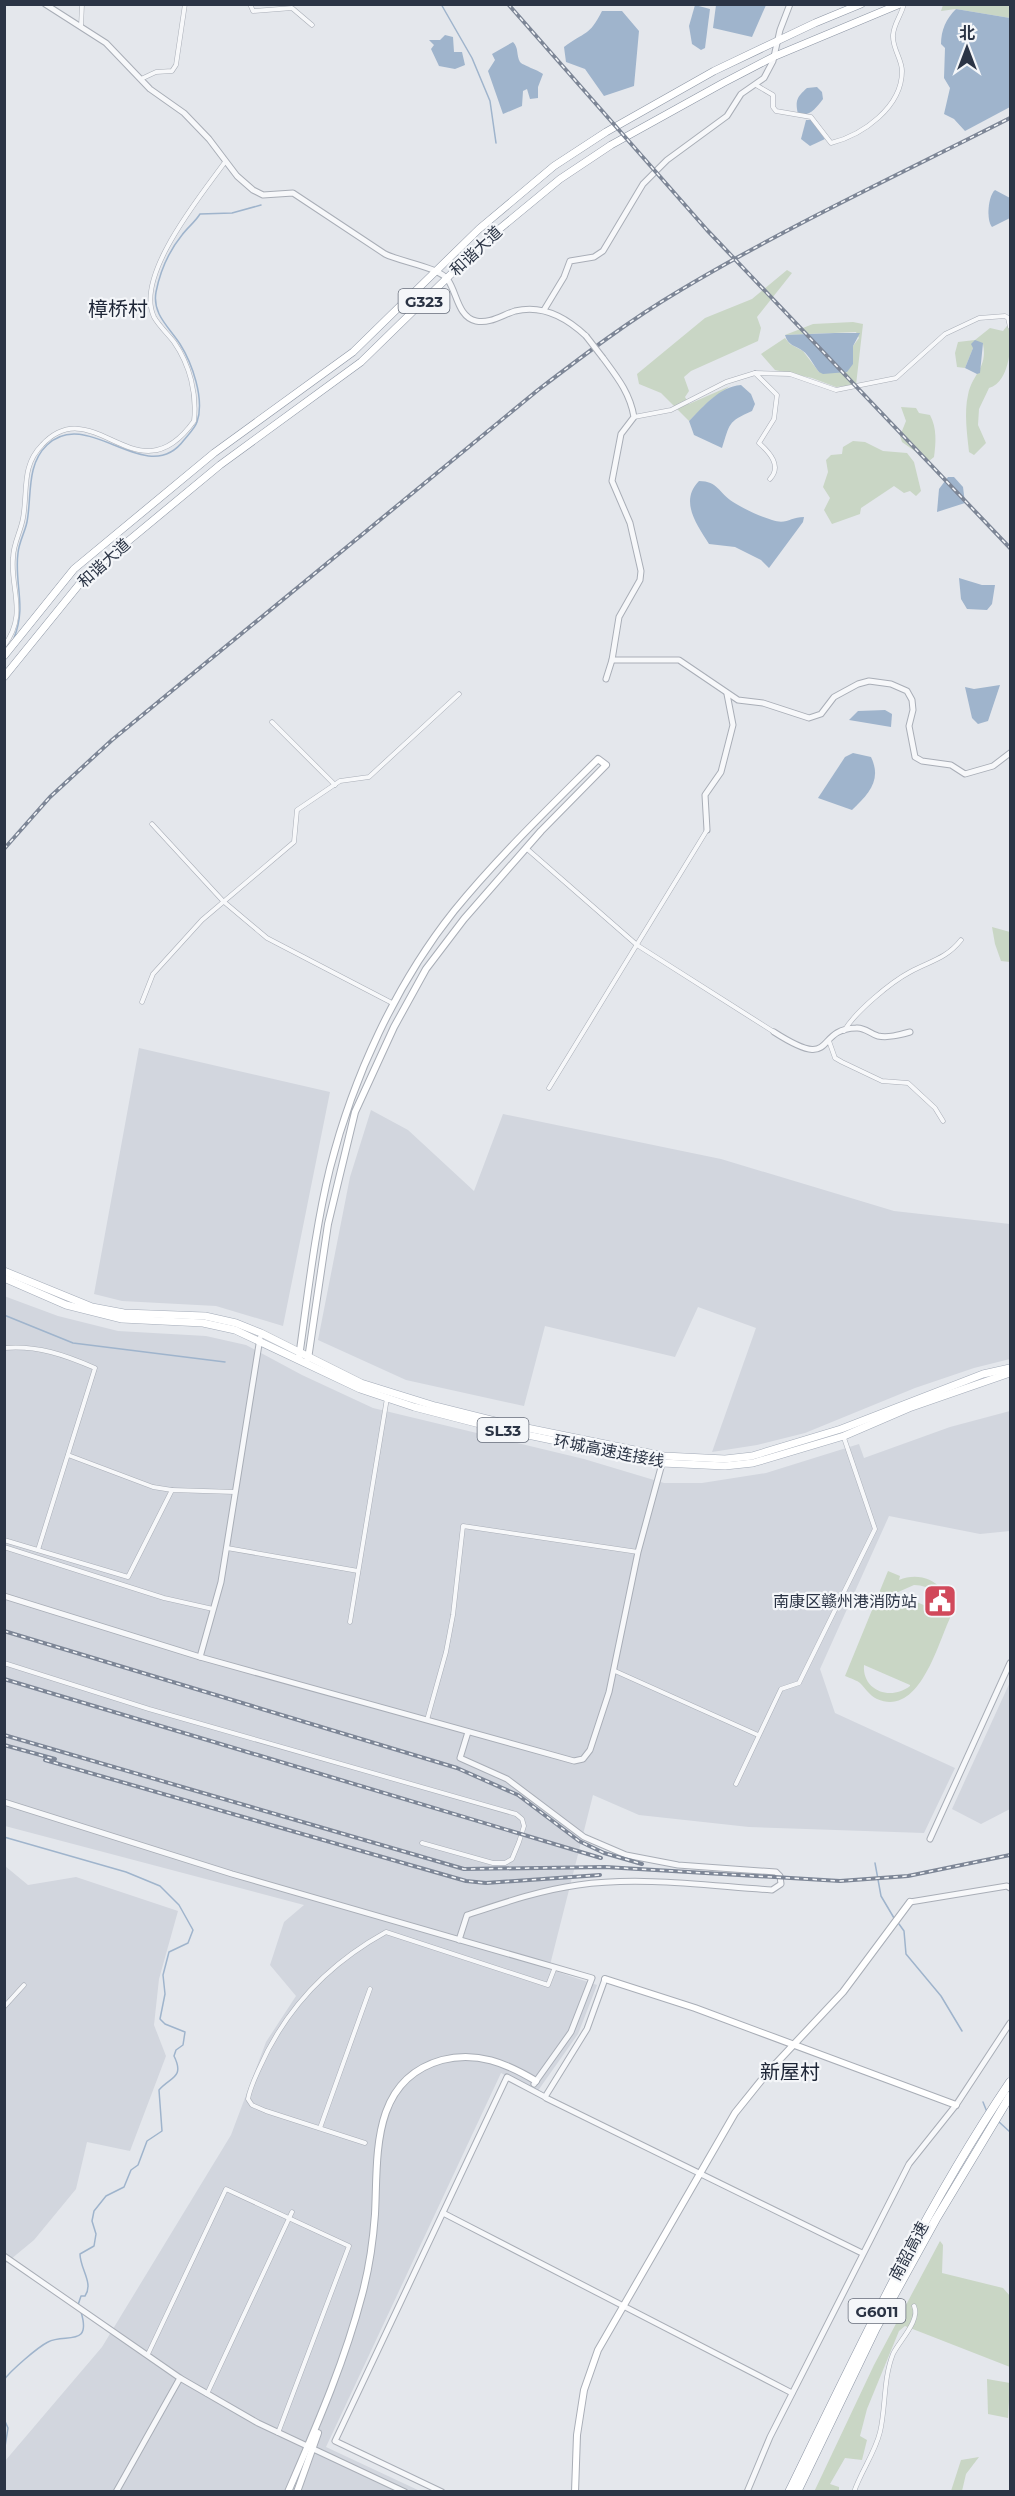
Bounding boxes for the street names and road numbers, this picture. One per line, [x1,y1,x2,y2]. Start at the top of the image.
street label: 和谐大道 [446,222,506,280]
road number: G323 [398,289,450,313]
street label: 和谐大道 [74,535,134,591]
road number: SL33 [478,1418,528,1442]
street label: 环城高速连接线 [552,1431,666,1471]
street label: 南韶高速 [886,2218,932,2284]
road number: G6011 [848,2299,906,2323]

